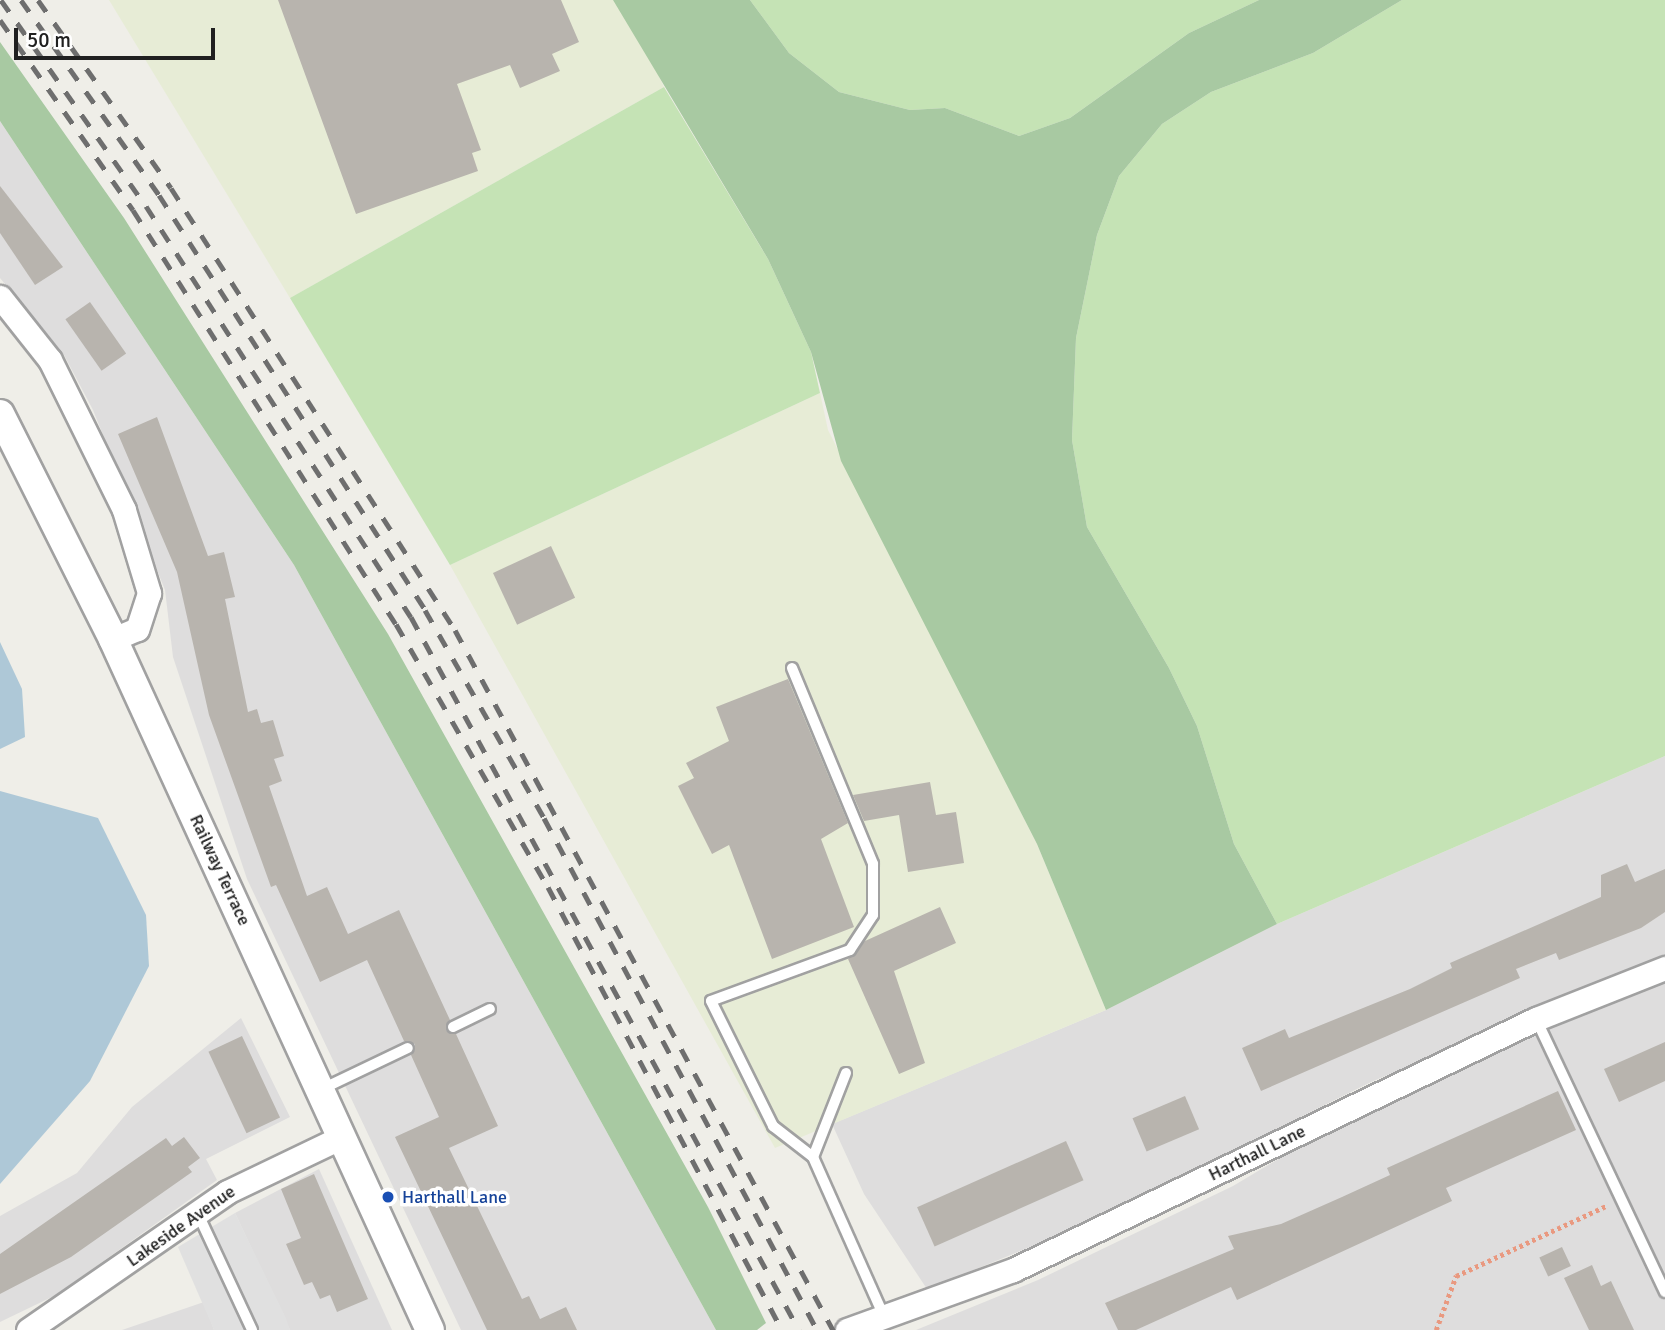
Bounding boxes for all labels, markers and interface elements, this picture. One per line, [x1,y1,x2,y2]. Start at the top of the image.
scale bar [18,14,219,58]
text: 50 m [27,27,71,53]
street label: Railway Terrace [185,811,255,929]
street label: Harthall Lane [1205,1120,1309,1186]
street label: Lakeside Avenue [123,1181,239,1271]
place label: Harthall Lane [402,1186,507,1208]
marker: Harthall Lane [380,1189,396,1205]

